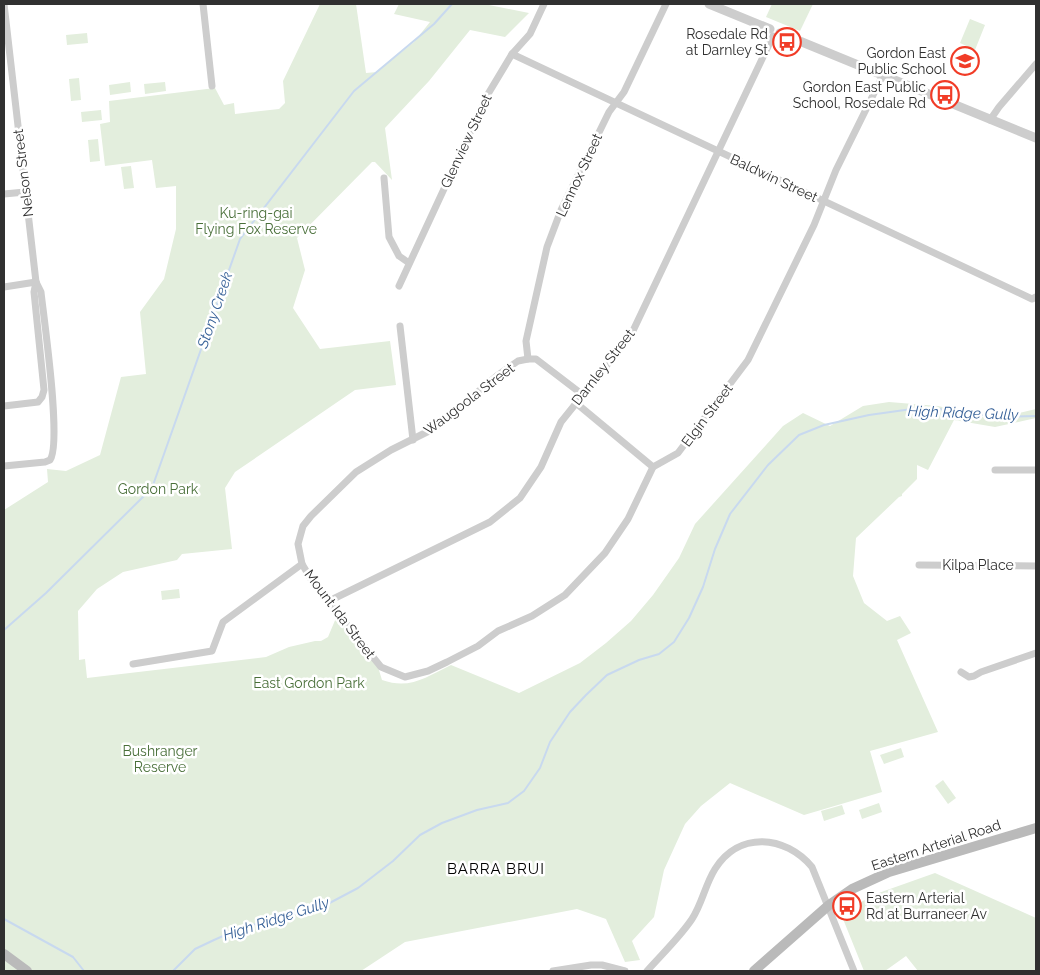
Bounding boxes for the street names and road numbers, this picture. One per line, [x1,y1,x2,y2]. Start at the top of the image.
street label: Glenview Street [437,91,495,191]
street label: Nelson Street [10,128,36,218]
street label: Lennox Street [553,131,605,219]
street label: Baldwin Street [728,151,820,205]
street label: Darnley Street [568,326,638,408]
street label: Waugoola Street [421,360,518,438]
street label: Elgin Street [678,380,736,450]
street label: Kilpa Place [942,557,1014,573]
street label: Mount Ida Street [301,566,379,662]
street label: Eastern Arterial Road [869,817,1003,873]

